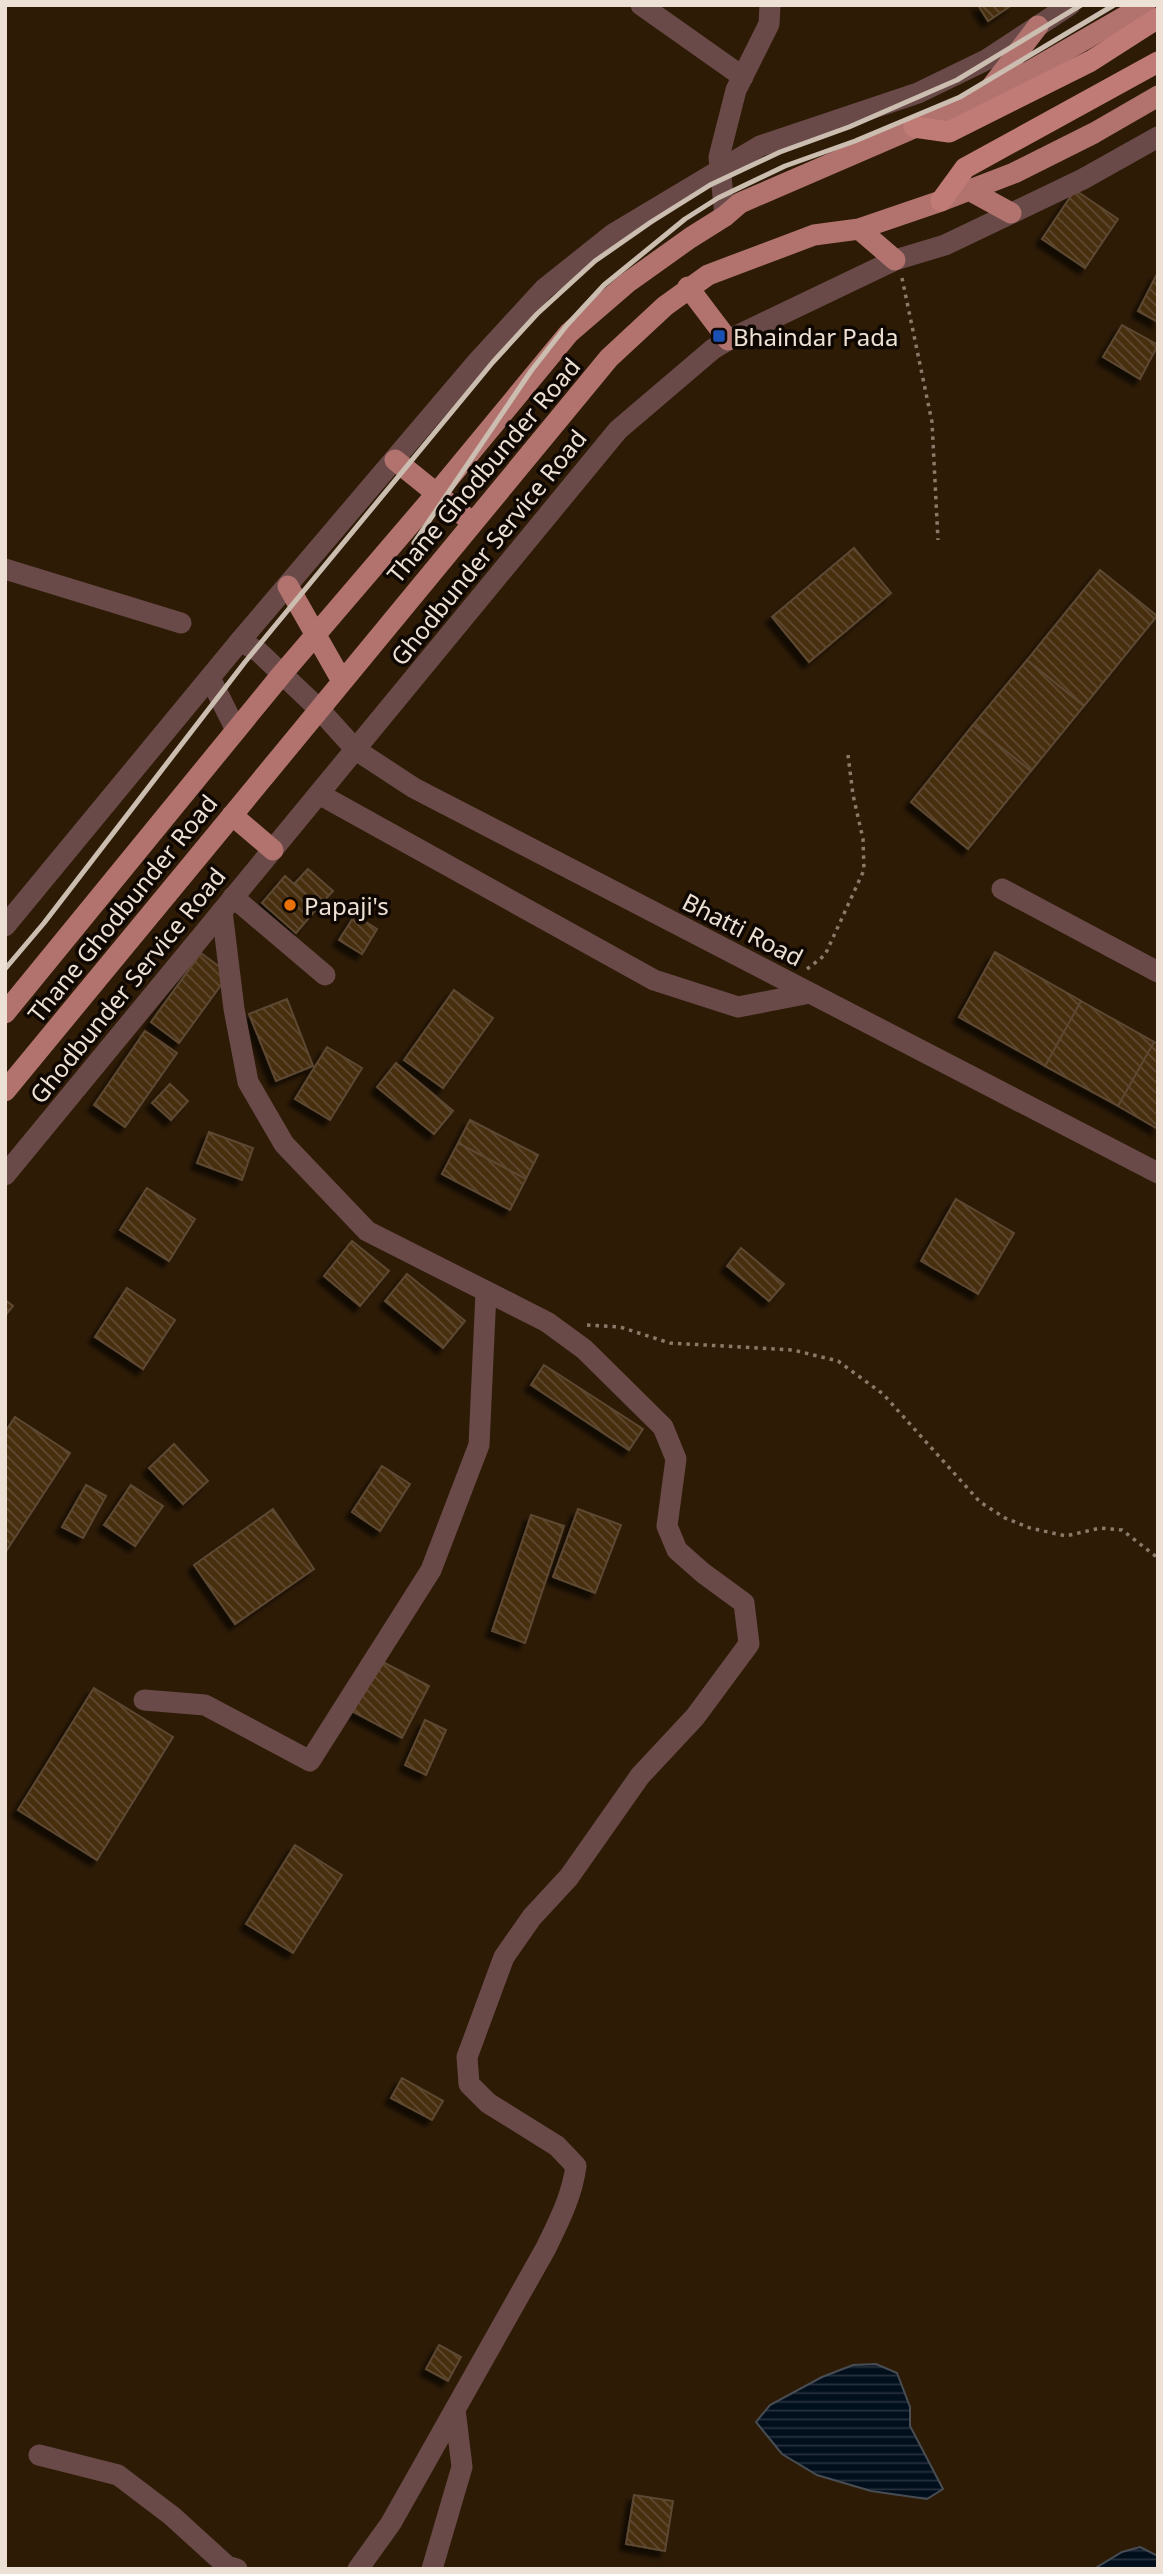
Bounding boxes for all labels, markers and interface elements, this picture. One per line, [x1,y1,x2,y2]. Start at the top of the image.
place label: Bhaindar Pada [733,320,899,353]
marker: Bhaindar Pada [711,328,727,344]
street label: Thane Ghodbunder Road [379,350,587,590]
street label: Ghodbunder Service Road [383,422,593,672]
street label: Thane Ghodbunder Road [20,787,224,1029]
street label: Ghodbunder Service Road [22,860,232,1110]
street label: Bhatti Road [677,884,809,974]
place label: Papaji's [304,889,389,922]
marker: Papaji's [282,897,298,913]

